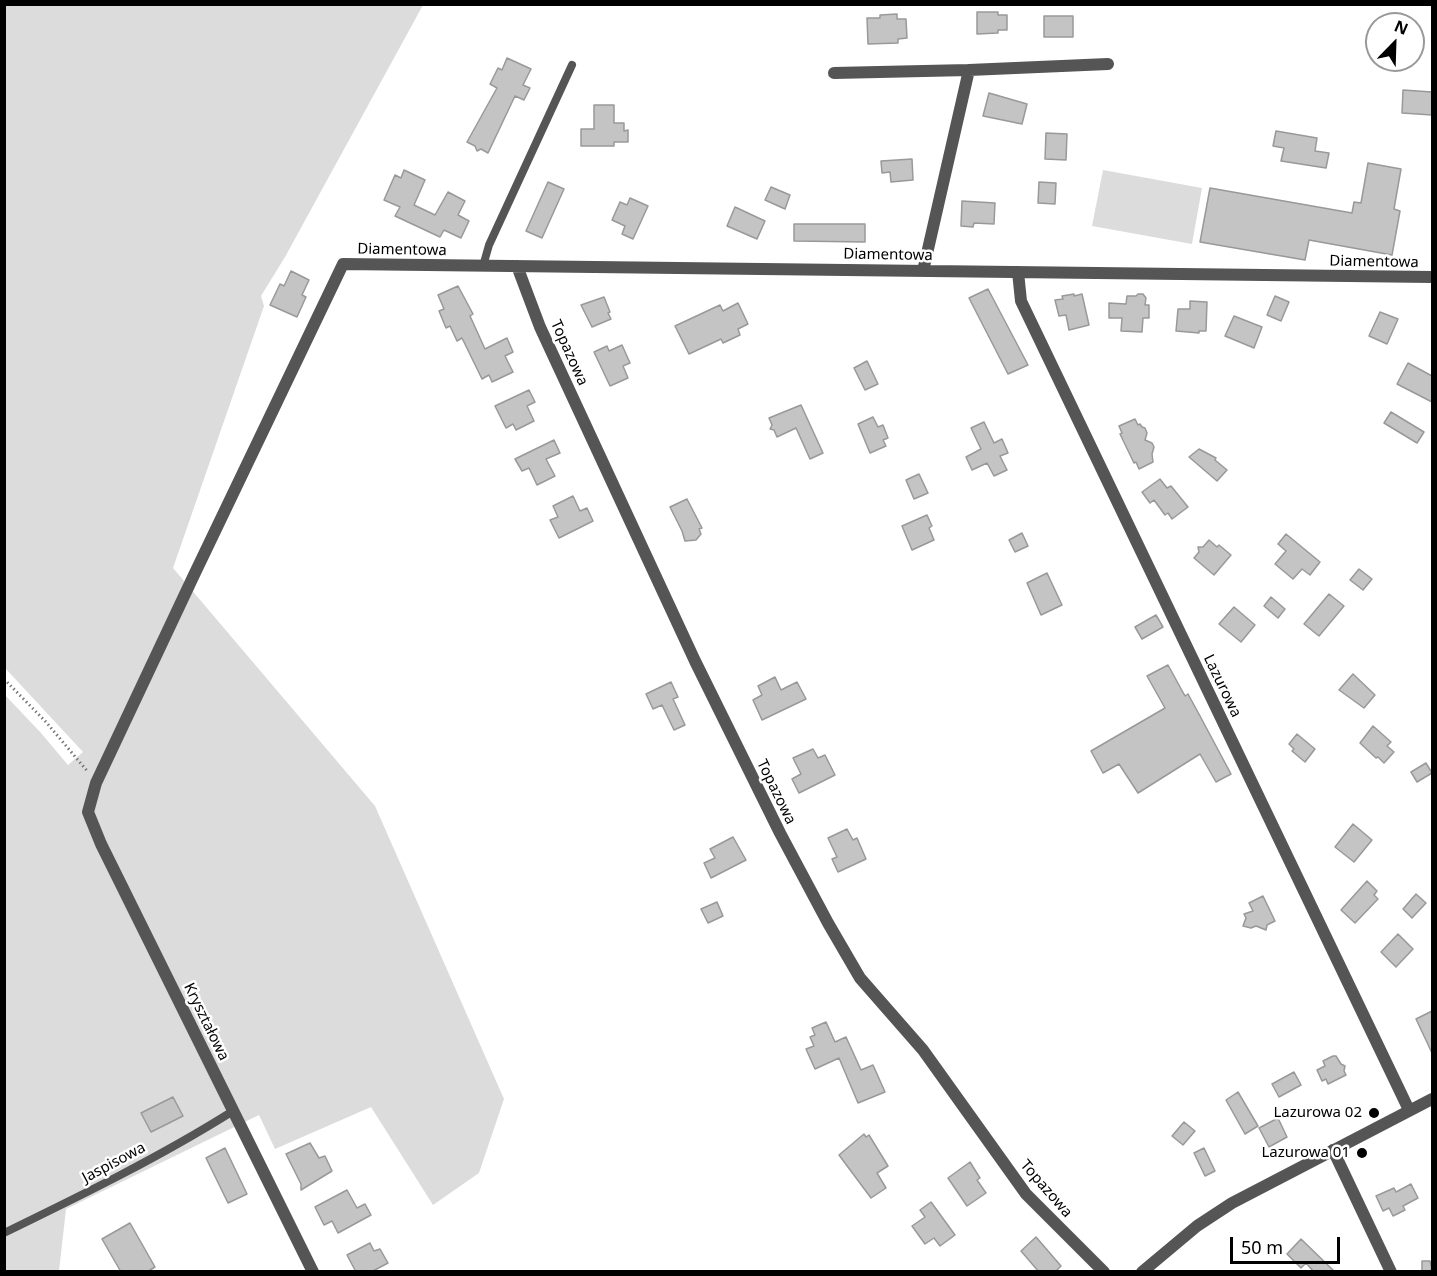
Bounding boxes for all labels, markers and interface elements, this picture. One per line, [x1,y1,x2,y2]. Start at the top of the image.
north arrow [1365,12,1425,72]
text: N [1391,15,1412,40]
street label: Diamentowa [357,240,447,260]
street label: Diamentowa [843,245,933,265]
street label: Diamentowa [1329,252,1419,272]
street label: Topazowa [547,317,591,389]
street label: Lazurowa [1199,652,1245,720]
street label: Topazowa [753,757,799,827]
street label: Kryształowa [179,980,233,1064]
place label: Lazurowa 02 [1273,1104,1362,1122]
marker: Lazurowa 02 [1367,1106,1381,1120]
street label: Jaspisowa [79,1139,149,1187]
place label: Lazurowa 01 [1261,1144,1350,1162]
marker: Lazurowa 01 [1355,1146,1369,1160]
street label: Topazowa [1016,1157,1076,1221]
scale bar [1233,1225,1342,1263]
text: 50 m [1241,1235,1283,1259]

